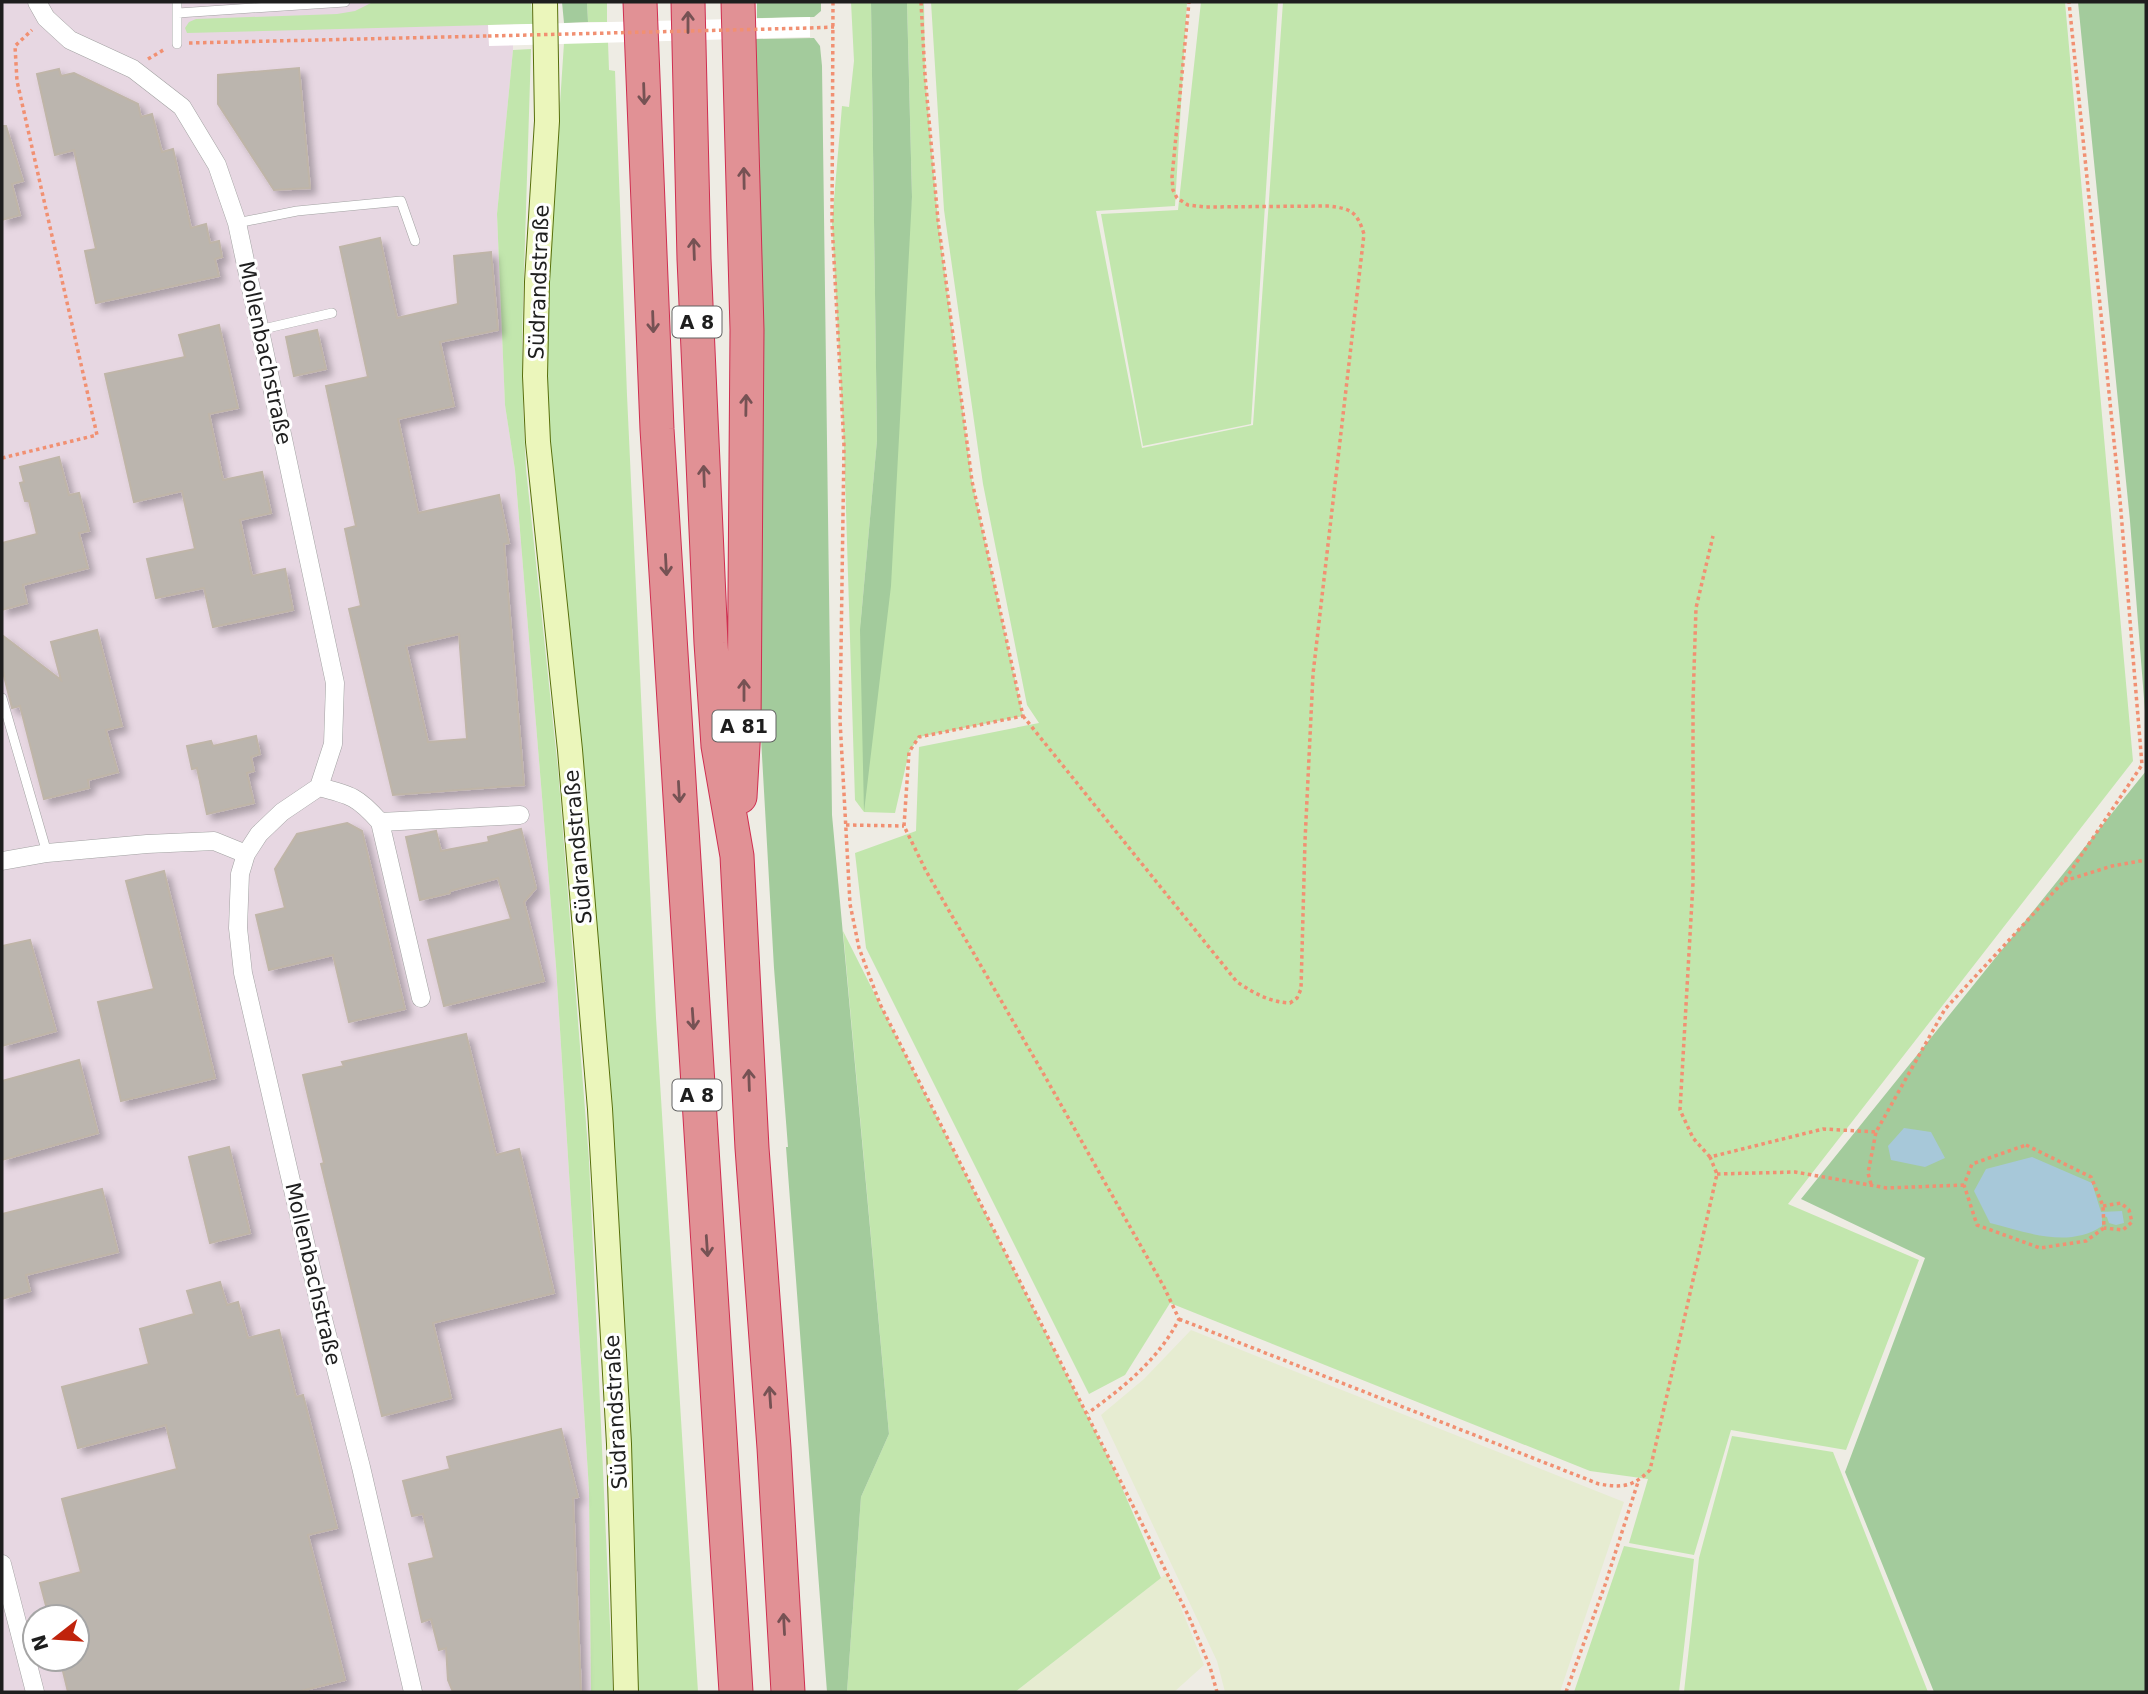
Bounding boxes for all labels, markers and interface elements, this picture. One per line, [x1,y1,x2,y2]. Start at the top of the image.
one-way arrow [681,11,695,34]
one-way arrow [637,83,650,106]
one-way arrow [737,166,751,189]
street label: Südrandstraße [524,204,554,360]
one-way arrow [687,238,700,261]
street label: Mollenbachstraße [234,259,296,447]
road number: A 8 [672,306,722,338]
one-way arrow [646,310,659,333]
one-way arrow [739,394,753,417]
one-way arrow [698,465,711,488]
one-way arrow [659,553,672,576]
one-way arrow [737,679,751,702]
road number: A 81 [712,710,776,741]
street label: Südrandstraße [559,769,597,925]
one-way arrow [672,780,685,803]
one-way arrow [686,1007,699,1030]
one-way arrow [742,1069,755,1092]
road number: A 8 [672,1079,722,1110]
street label: Mollenbachstraße [280,1180,346,1368]
one-way arrow [701,1234,714,1257]
street label: Südrandstraße [600,1334,632,1490]
one-way arrow [764,1386,777,1409]
north arrow [21,1603,91,1673]
one-way arrow [777,1613,790,1636]
text: N [27,1632,53,1654]

